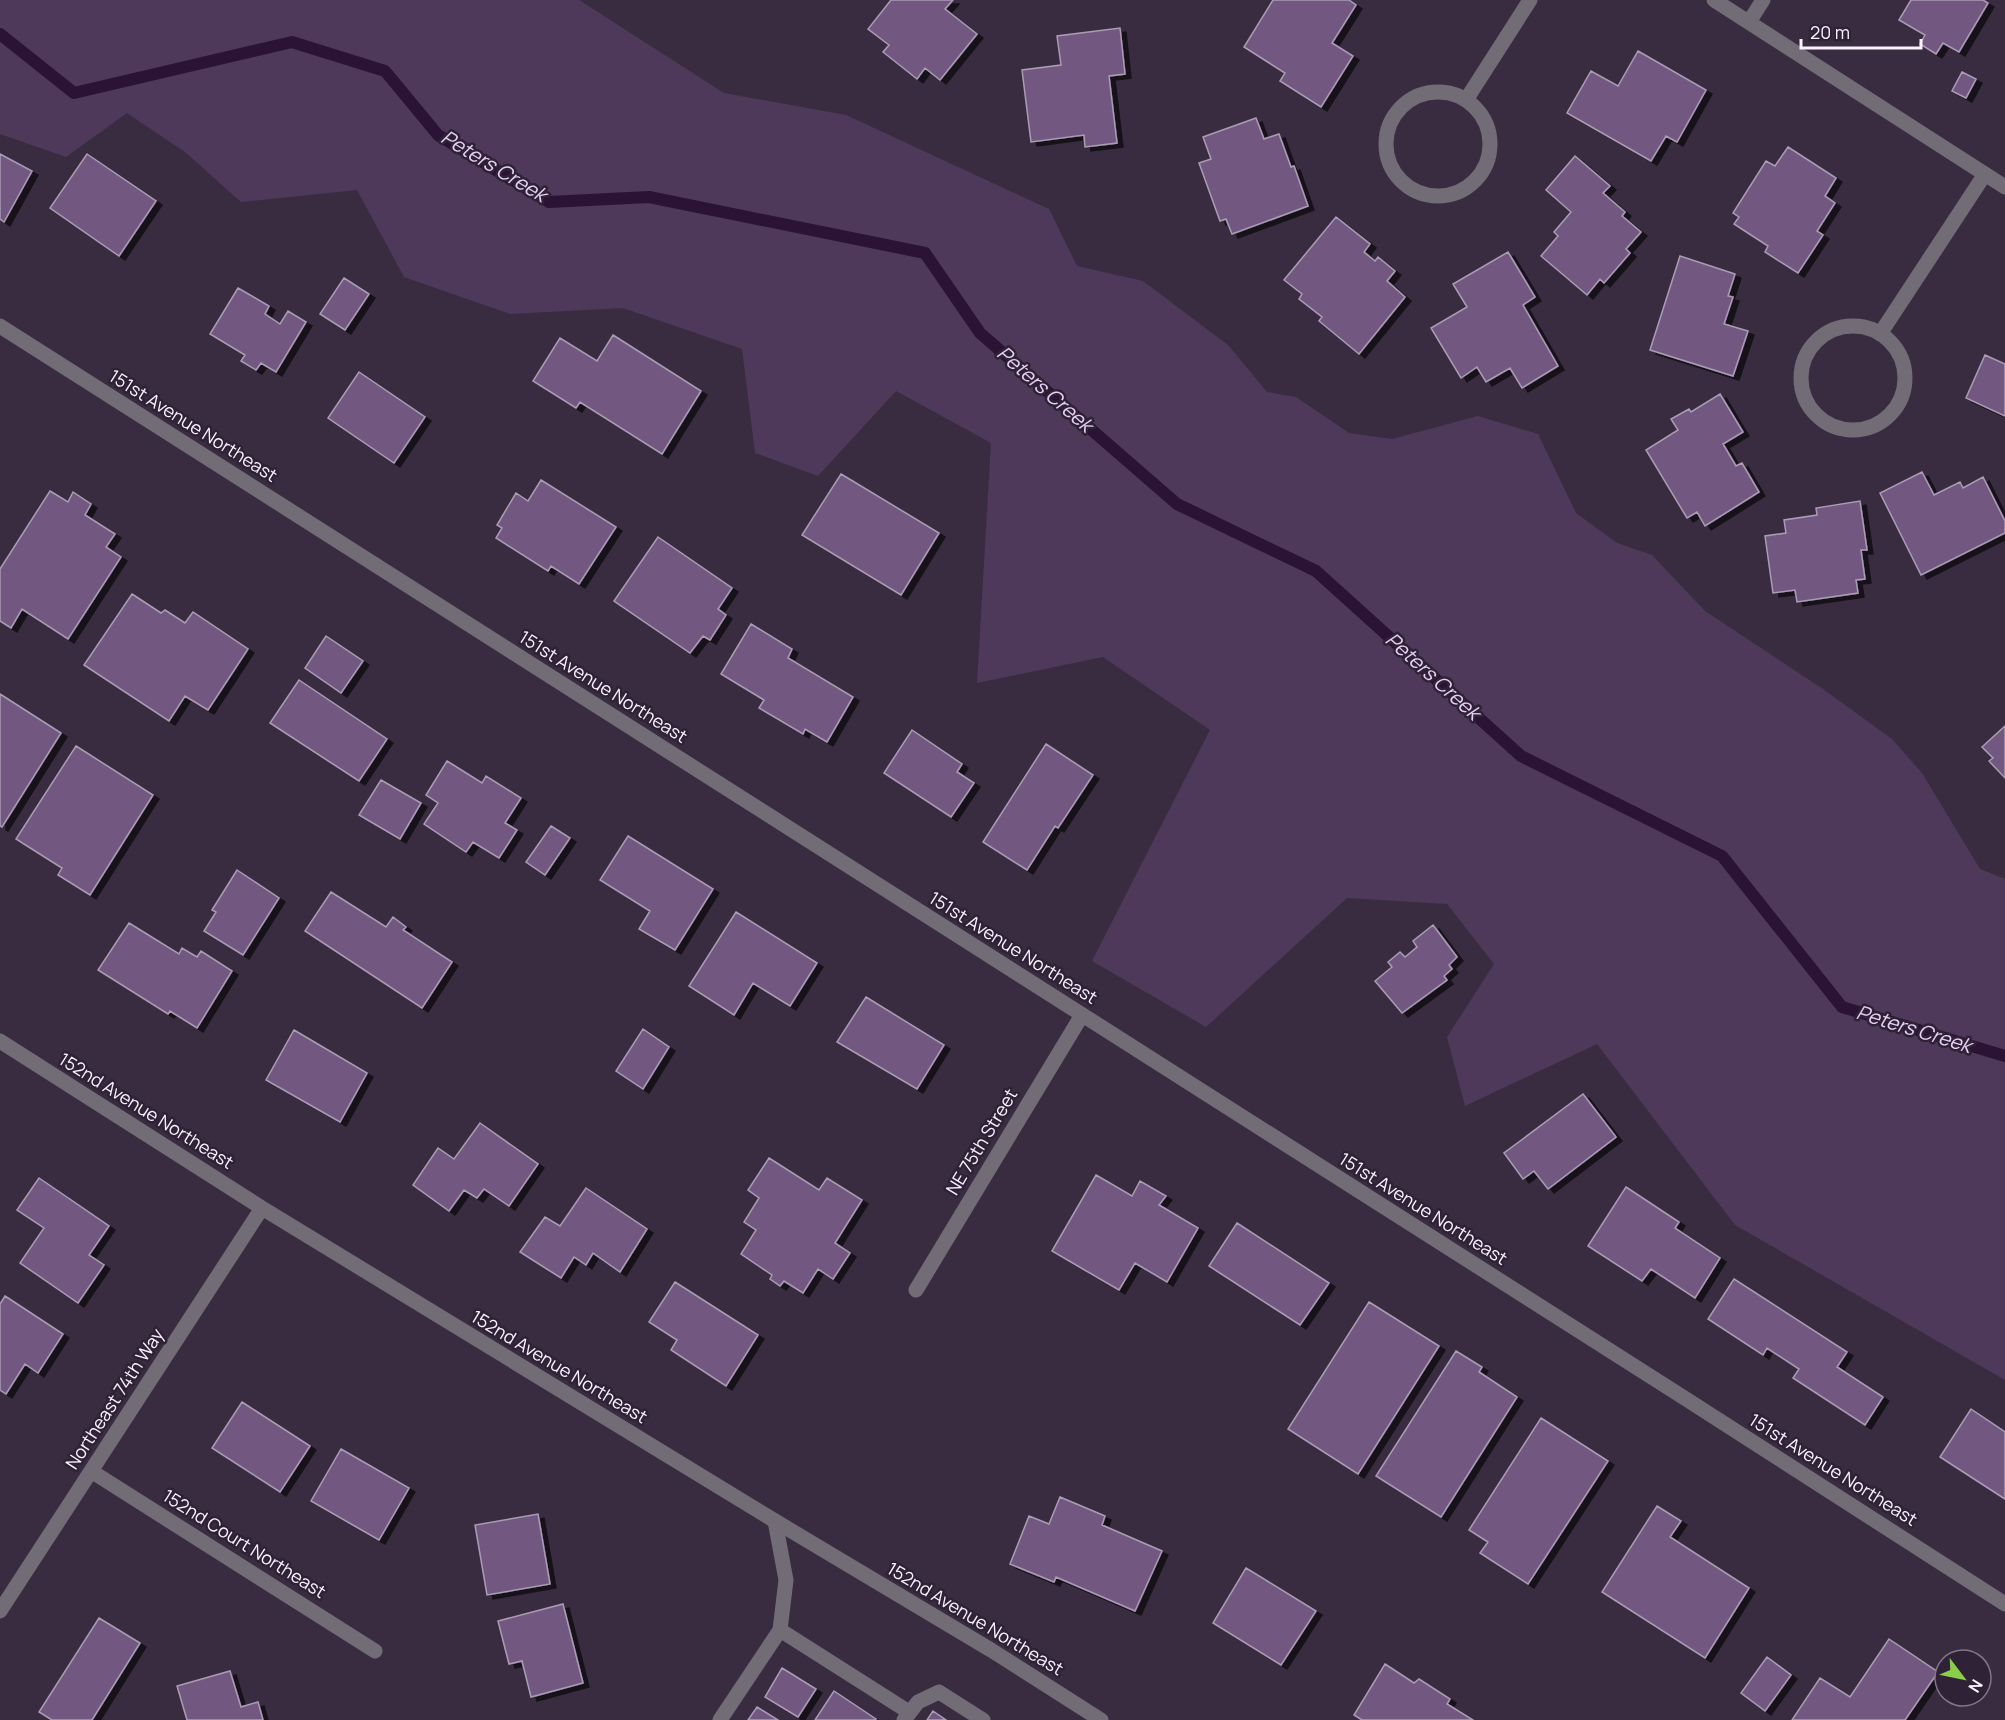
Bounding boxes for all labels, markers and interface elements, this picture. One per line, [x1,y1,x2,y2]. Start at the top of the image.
scale bar [1801,12,1921,50]
text: 20 m [1810,20,1850,44]
water label: Peters Creek [436,123,555,209]
water label: Peters Creek [992,339,1101,440]
street label: 151st Avenue Northeast [105,363,282,487]
street label: 151st Avenue Northeast [515,624,692,748]
water label: Peters Creek [1380,626,1489,728]
street label: 151st Avenue Northeast [925,885,1102,1009]
water label: Peters Creek [1853,998,1978,1060]
street label: 152nd Avenue Northeast [55,1047,238,1174]
street label: NE 75th Street [940,1084,1022,1199]
street label: 151st Avenue Northeast [1335,1146,1512,1270]
street label: 152nd Avenue Northeast [467,1304,652,1428]
street label: Northeast 74th Way [60,1323,169,1473]
street label: 151st Avenue Northeast [1745,1407,1922,1531]
street label: 152nd Court Northeast [158,1483,331,1603]
street label: 152nd Avenue Northeast [883,1556,1068,1680]
north arrow [1933,1648,1993,1708]
text: N [1963,1675,1988,1697]

